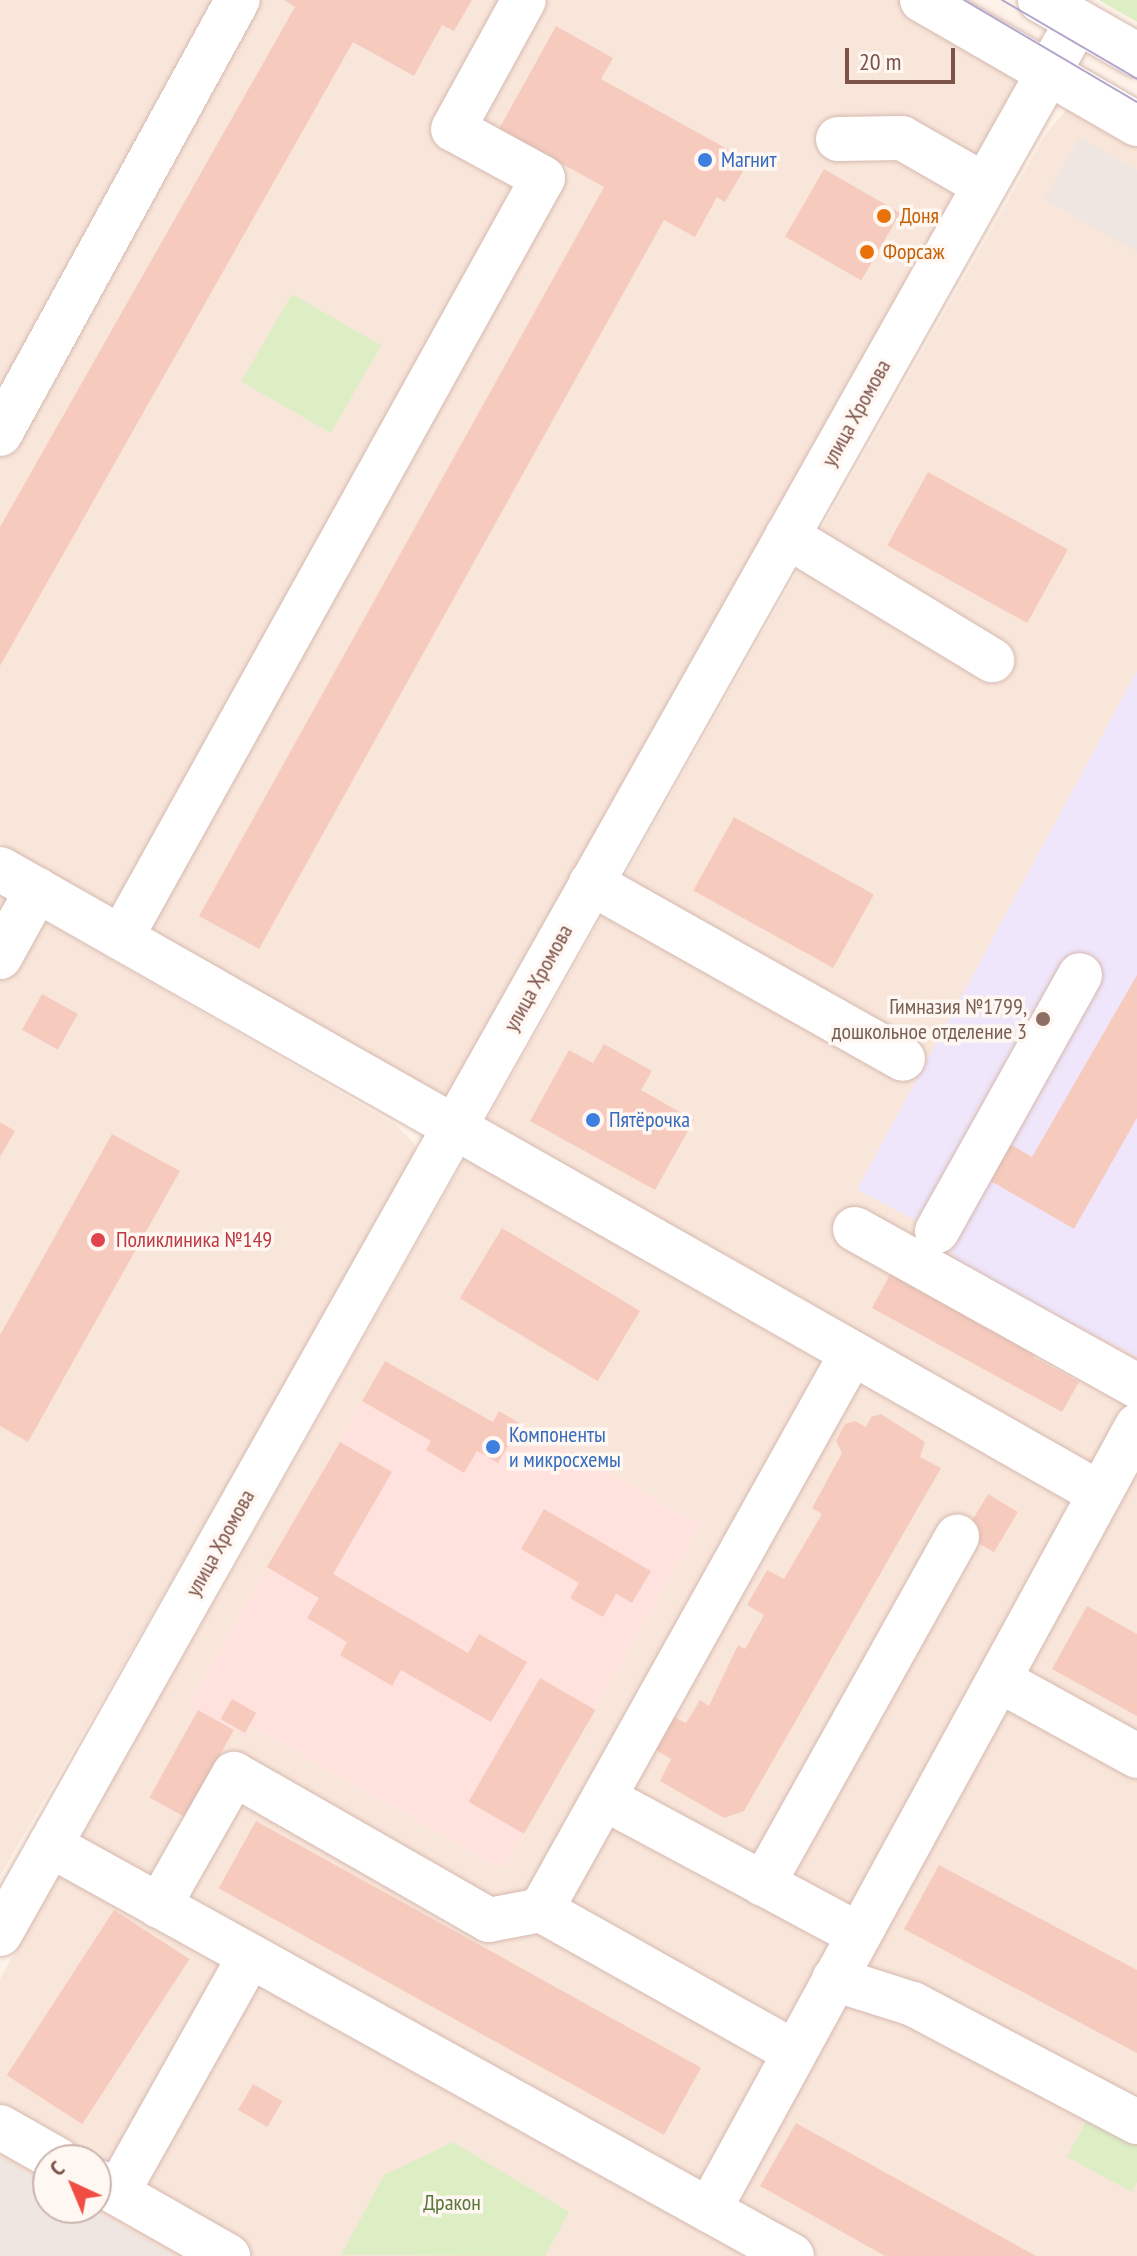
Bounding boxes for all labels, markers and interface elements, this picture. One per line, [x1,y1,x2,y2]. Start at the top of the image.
scale bar [849,32,959,82]
text: 20 m [859,46,901,77]
place label: Магнит [721,147,777,173]
marker: Магнит [696,151,714,169]
place label: Доня [900,203,939,229]
marker: Доня [875,207,893,225]
place label: Форсаж [883,239,944,265]
marker: Форсаж [858,243,876,261]
street label: улица Хромова [816,355,896,471]
street label: улица Хромова [498,920,578,1036]
place label: Гимназия №1799, дошкольное отделение 3 [832,993,1027,1044]
marker: Гимназия №1799, дошкольное отделение 3 [1034,1010,1052,1028]
place label: Пятёрочка [609,1107,690,1133]
marker: Пятёрочка [584,1111,602,1129]
place label: Поликлиника №149 [116,1227,272,1253]
marker: Поликлиника №149 [87,1229,109,1251]
place label: Компоненты и микросхемы [509,1421,621,1472]
marker: Компоненты и микросхемы [484,1438,502,1456]
street label: улица Хромова [180,1485,260,1601]
north arrow [32,2144,112,2224]
text: С [43,2155,70,2182]
park label: Дракон [423,2190,481,2216]

